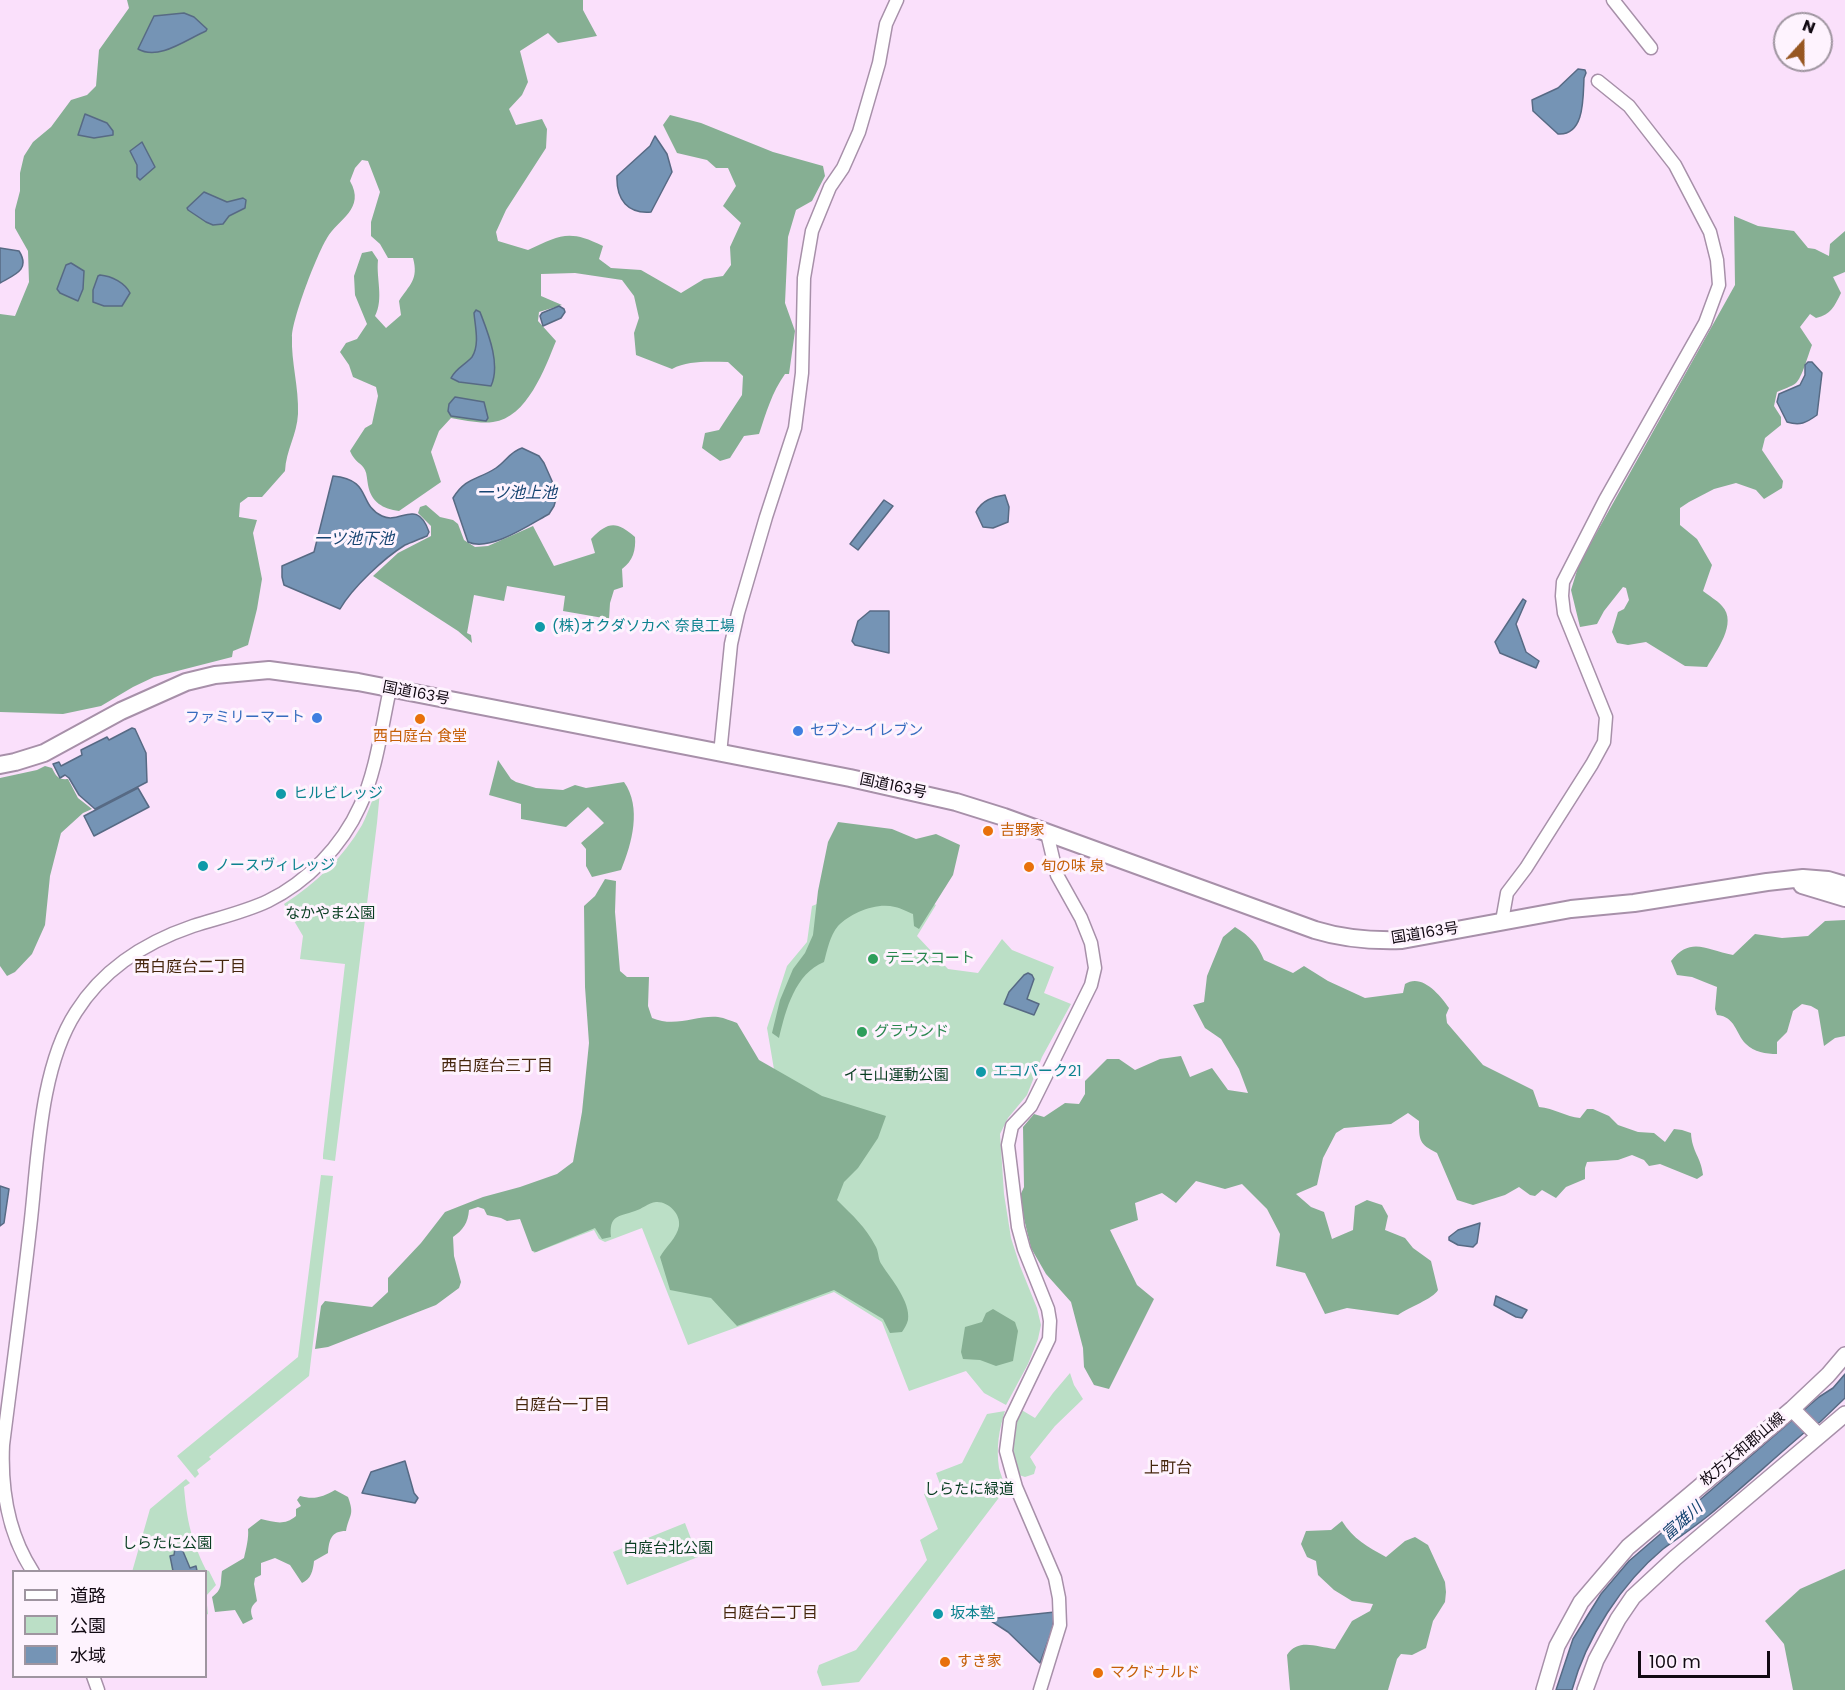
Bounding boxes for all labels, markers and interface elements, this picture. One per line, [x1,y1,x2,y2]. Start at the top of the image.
north arrow [1773,12,1833,72]
text: N [1799,14,1819,39]
water label: 一ツ池上池 [477,484,557,504]
water label: 一ツ池下池 [314,530,394,550]
place label: (株)オクダソカベ 奈良工場 [552,618,735,636]
marker: (株)オクダソカベ 奈良工場 [533,620,547,634]
street label: 国道163号 [381,679,451,709]
place label: ファミリーマート [185,709,305,727]
marker: ファミリーマート [310,711,324,725]
marker: 西白庭台 食堂 [413,712,427,726]
place label: セブン-イレブン [810,722,923,740]
marker: セブン-イレブン [791,724,805,738]
place label: 西白庭台 食堂 [373,728,467,746]
street label: 国道163号 [858,771,928,803]
place label: ヒルビレッジ [293,785,383,803]
marker: ヒルビレッジ [274,787,288,801]
place label: 吉野家 [1000,822,1045,840]
marker: 吉野家 [981,824,995,838]
place label: ノースヴィレッジ [215,857,335,875]
place label: 旬の味 泉 [1041,858,1105,876]
marker: ノースヴィレッジ [196,859,210,873]
marker: 旬の味 泉 [1022,860,1036,874]
park label: なかやま公園 [285,905,375,923]
street label: 国道163号 [1390,920,1460,948]
place label: テニスコート [885,950,975,968]
marker: テニスコート [866,952,880,966]
district label: 西白庭台二丁目 [134,958,246,978]
place label: グラウンド [874,1023,949,1041]
marker: グラウンド [855,1025,869,1039]
district label: 西白庭台三丁目 [441,1057,553,1077]
place label: エコパーク21 [993,1063,1081,1081]
marker: エコパーク21 [974,1065,988,1079]
park label: イモ山運動公園 [844,1067,948,1085]
district label: 白庭台一丁目 [514,1396,610,1416]
street label: 枚方大和郡山線 [1697,1409,1789,1491]
district label: 上町台 [1144,1459,1192,1479]
park label: しらたに緑道 [924,1481,1014,1499]
water label: 富雄川 [1659,1499,1707,1545]
park label: しらたに公園 [122,1535,212,1553]
park label: 白庭台北公園 [623,1540,713,1558]
legend [12,1570,207,1678]
text: 道路 [70,1583,106,1608]
district label: 白庭台二丁目 [722,1604,818,1624]
place label: 坂本塾 [950,1605,995,1623]
marker: 坂本塾 [931,1607,945,1621]
text: 公園 [70,1613,106,1638]
scale bar [1641,1639,1773,1677]
text: 水域 [70,1643,106,1668]
text: 100 m [1649,1649,1701,1674]
place label: すき家 [957,1653,1002,1671]
marker: すき家 [938,1655,952,1669]
place label: マクドナルド [1110,1664,1200,1682]
marker: マクドナルド [1091,1666,1105,1680]

